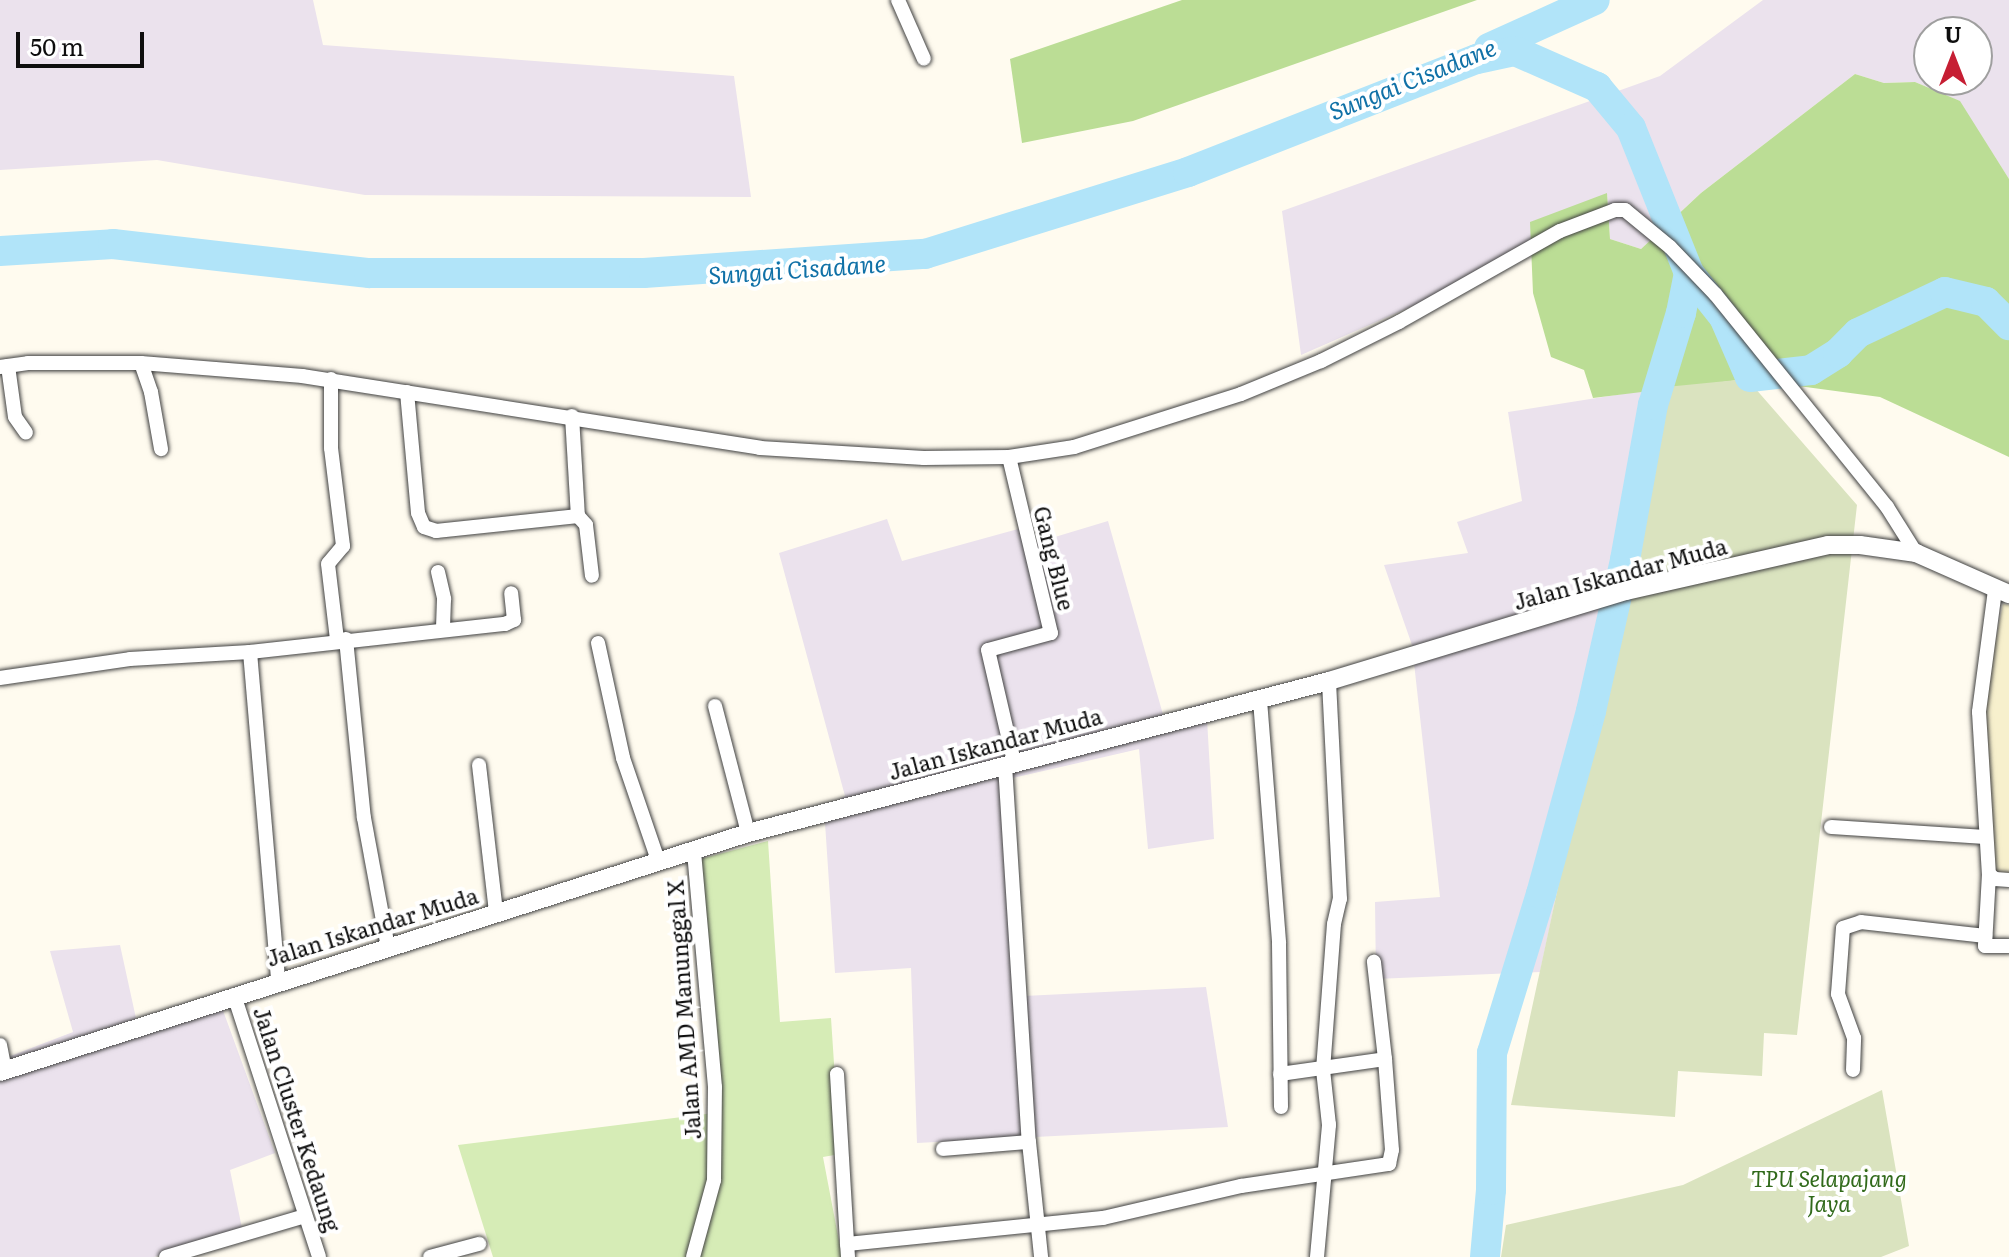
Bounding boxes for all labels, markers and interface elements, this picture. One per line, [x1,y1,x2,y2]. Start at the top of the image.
scale bar [20,16,148,66]
north arrow [1913,16,1993,96]
text: U [1944,17,1962,50]
text: 50 m [30,28,84,63]
water label: Sungai Cisadane [1324,31,1500,125]
water label: Sungai Cisadane [707,247,887,289]
street label: Gang Blue [1029,503,1081,613]
street label: Jalan Iskandar Muda [1510,532,1730,614]
street label: Jalan Iskandar Muda [885,702,1105,784]
street label: Jalan AMD Manunggal X [661,879,705,1141]
street label: Jalan Iskandar Muda [263,881,481,971]
street label: Jalan Cluster Kedaung [249,1003,347,1235]
park label: TPU Selapajang Jaya [1751,1164,1907,1216]

